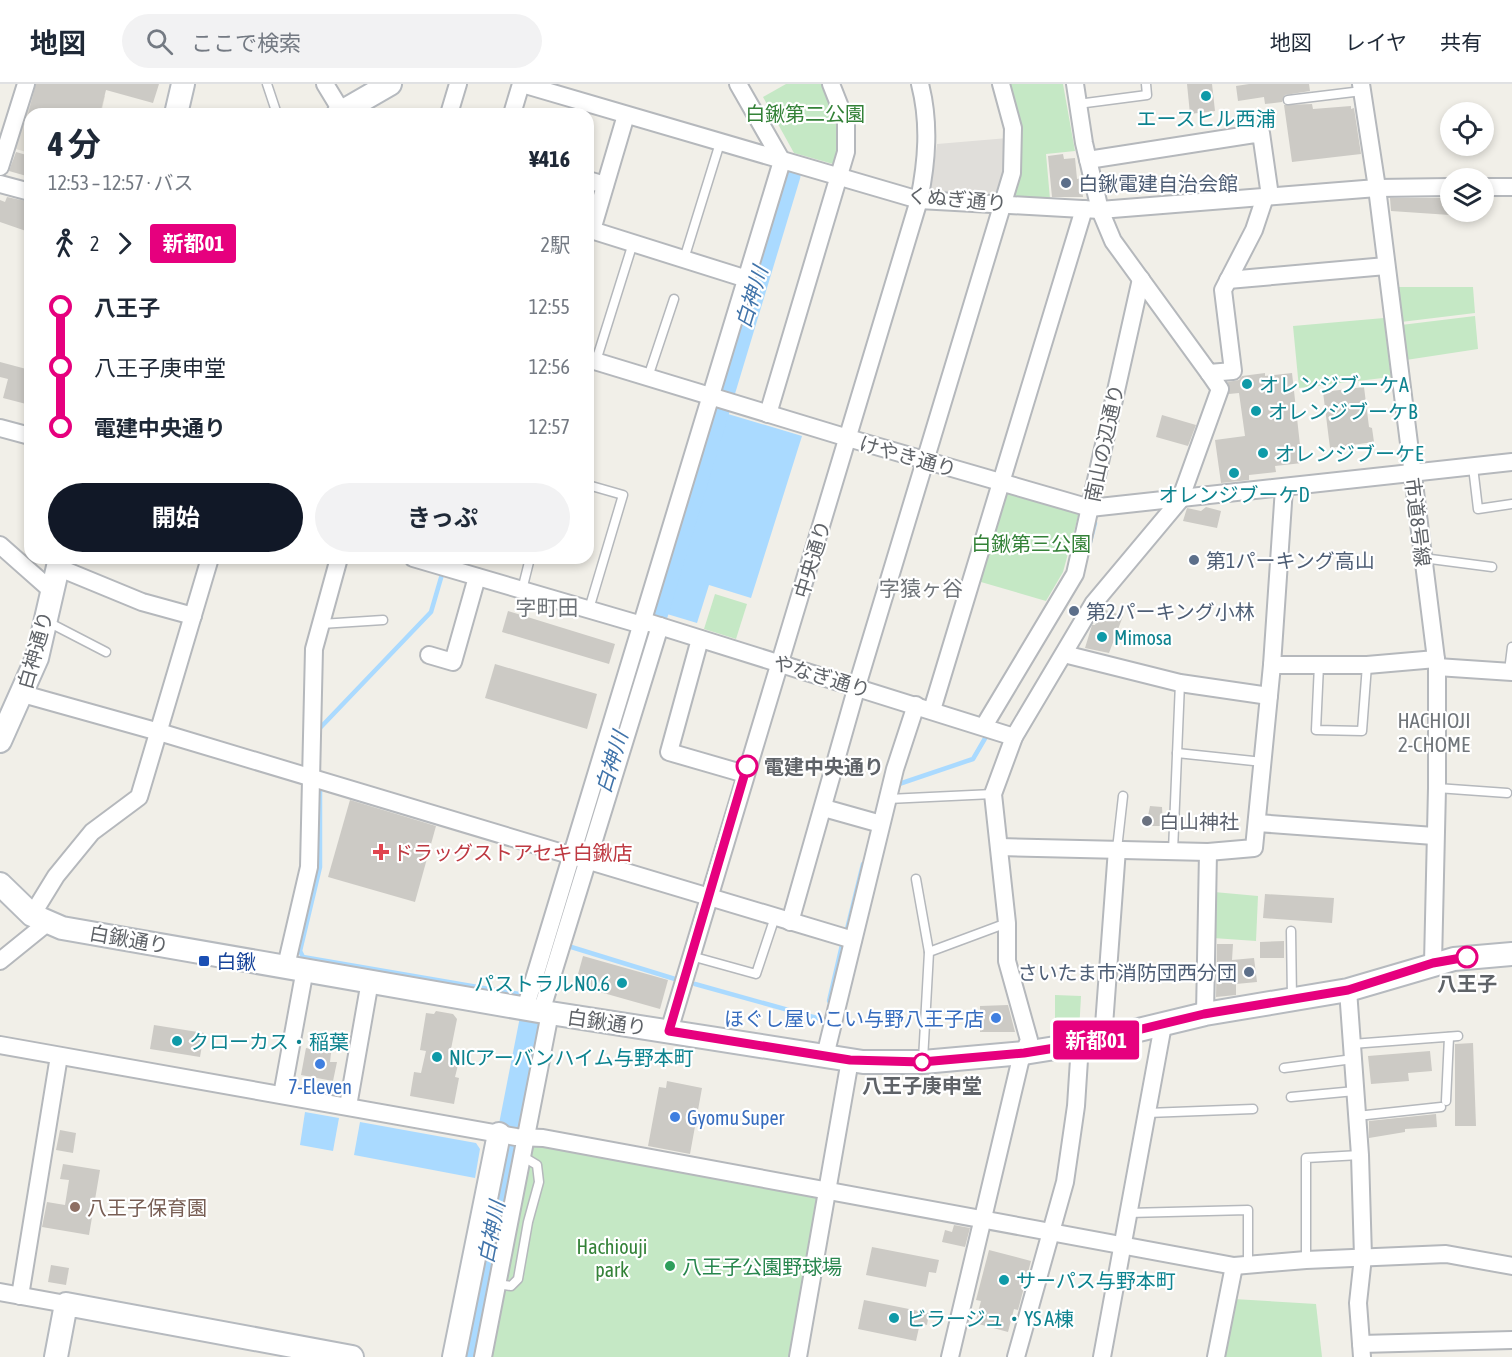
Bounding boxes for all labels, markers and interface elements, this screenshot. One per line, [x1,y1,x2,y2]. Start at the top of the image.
search box [122,14,542,68]
icon: search [143,25,176,58]
text: 地図 [30,27,86,59]
text: ここで検索 [191,30,301,56]
text: 地図 [1270,30,1312,54]
text: レイヤ [1345,30,1407,54]
text: 共有 [1440,30,1482,54]
marker: エースヒル西浦 [1199,89,1213,103]
park label: 白鍬第二公園 [745,102,865,125]
map controls [1440,102,1494,222]
button: locate [1440,102,1494,156]
place label: エースヒル西浦 [1137,107,1276,130]
text: 4 分 [48,125,101,163]
text: ¥416 [529,146,570,172]
button: layers [1440,168,1494,222]
text: 12:53 – 12:57 · バス [48,171,194,194]
place label: 白鍬電建自治会館 [1078,172,1238,195]
marker: 白鍬電建自治会館 [1059,176,1073,190]
street label: くぬぎ通り [906,183,1008,215]
icon: walk [48,227,81,260]
icon: forward [108,227,141,260]
text: 新都01 [162,231,224,255]
text: 2 [90,232,99,255]
text: 2駅 [541,233,570,256]
water label: 白神川 [730,261,772,331]
text: 八王子 [94,295,160,321]
text: 12:55 [529,295,570,318]
text: 八王子庚申堂 [94,355,226,381]
text: 12:56 [529,355,570,378]
place label: オレンジブーケA [1259,373,1409,396]
marker: オレンジブーケA [1240,377,1254,391]
street label: 南山の辺通り [1080,382,1128,504]
place label: オレンジブーケB [1268,400,1418,423]
marker: オレンジブーケB [1249,404,1263,418]
text: 電建中央通り [94,415,226,441]
text: 12:57 [529,415,570,438]
street label: けやき通り [857,431,959,481]
place label: オレンジブーケE [1275,442,1424,465]
marker: オレンジブーケE [1256,446,1270,460]
marker: オレンジブーケD [1227,466,1241,480]
street label: 市道8号線 [1401,476,1435,568]
button: 開始 [48,483,303,552]
button: きっぷ [315,483,570,552]
place label: オレンジブーケD [1158,483,1310,506]
street label: 中央通り [789,517,835,601]
park label: 白鍬第三公園 [971,532,1091,555]
place label: 第1パーキング高山 [1206,549,1375,572]
marker: 第1パーキング高山 [1187,553,1201,567]
district label: 字猿ヶ谷 [879,576,963,600]
district label: 字町田 [516,595,579,619]
place label: 第2パーキング小林 [1086,600,1255,623]
marker: 第2パーキング小林 [1067,604,1081,618]
street label: 白神通り [13,608,57,692]
place label: Mimosa [1114,626,1172,649]
marker: Mimosa [1095,630,1109,644]
street label: やなぎ通り [771,650,873,702]
district label: HACHIOJI 2-CHOME [1397,708,1471,756]
water label: 白神川 [590,726,632,796]
marker: 電建中央通り [736,755,758,777]
place label: 電建中央通り [764,755,884,778]
place label: 白山神社 [1159,810,1239,833]
marker: 白山神社 [1140,814,1154,828]
place label: ドラッグストアセキ白鍬店 [393,841,633,864]
marker: ドラッグストアセキ白鍬店 [374,845,388,859]
street label: 白鍬通り [88,921,170,957]
marker: 八王子 [1456,946,1478,968]
place label: 白鍬 [216,950,256,973]
marker: 白鍬 [197,954,211,968]
place label: さいたま市消防団西分団 [1018,961,1237,984]
marker: さいたま市消防団西分団 [1242,965,1256,979]
place label: パストラルNO.6 [474,972,610,995]
place label: 八王子 [1437,972,1497,995]
marker: パストラルNO.6 [615,976,629,990]
street label: 白鍬通り [566,1005,648,1039]
place label: ほぐし屋いこい与野八王子店 [724,1007,984,1030]
marker: ほぐし屋いこい与野八王子店 [989,1011,1003,1025]
line badge: 新都01 [1054,1020,1138,1060]
text: 新都01 [1065,1028,1127,1052]
place label: クローカス・稲葉 [189,1030,349,1053]
marker: クローカス・稲葉 [170,1034,184,1048]
place label: NICアーバンハイム与野本町 [449,1046,694,1069]
marker: NICアーバンハイム与野本町 [430,1050,444,1064]
marker: 八王子庚申堂 [913,1053,931,1071]
marker: 7-Eleven [313,1057,327,1071]
place label: 八王子庚申堂 [862,1074,982,1097]
place label: 7-Eleven [288,1075,352,1098]
place label: Gyomu Super [687,1106,785,1129]
marker: Gyomu Super [668,1110,682,1124]
place label: 八王子保育園 [87,1196,207,1219]
water label: 白神川 [473,1197,509,1265]
marker: 八王子保育園 [68,1200,82,1214]
park label: Hachiouji park [577,1235,647,1281]
place label: 八王子公園野球場 [682,1255,842,1278]
marker: 八王子公園野球場 [663,1259,677,1273]
place label: サーパス与野本町 [1016,1269,1176,1292]
marker: サーパス与野本町 [997,1273,1011,1287]
place label: ビラージュ・YS A棟 [906,1307,1074,1330]
marker: ビラージュ・YS A棟 [887,1311,901,1325]

